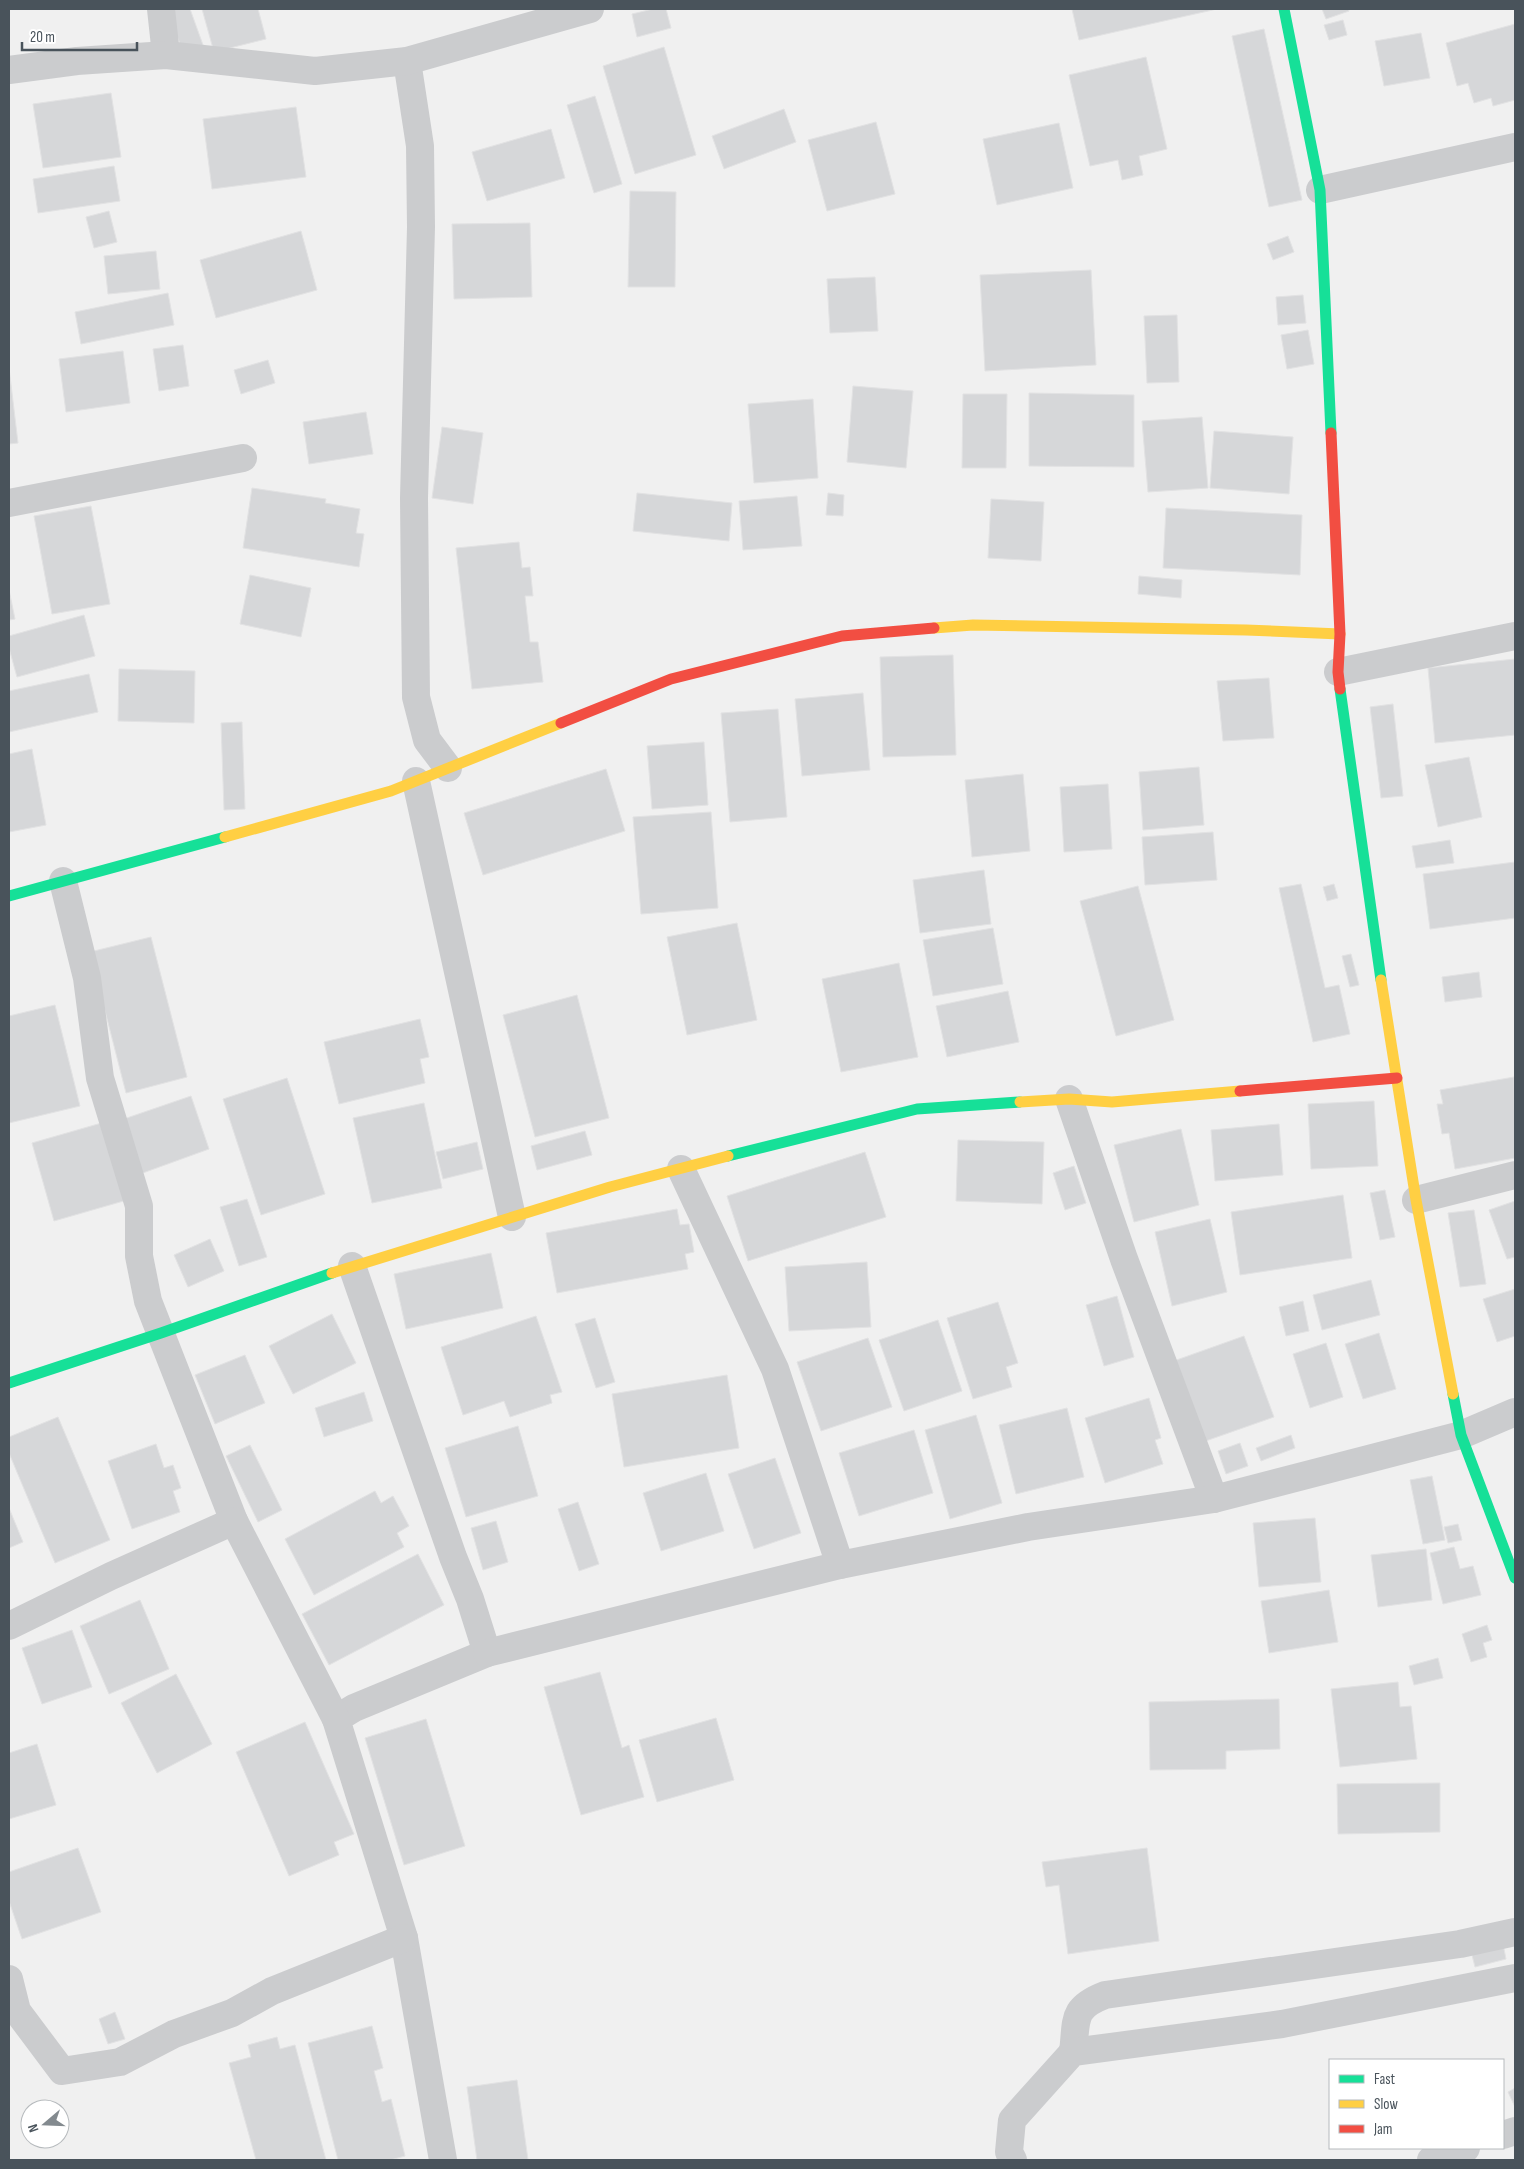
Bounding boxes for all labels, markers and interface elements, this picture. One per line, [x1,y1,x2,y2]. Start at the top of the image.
scale bar [22,20,138,52]
text: 20 m [30,28,55,47]
legend [1329,2059,1504,2149]
text: Fast [1374,2070,1396,2089]
text: Slow [1374,2095,1398,2114]
north arrow [20,2099,70,2149]
text: Jam [1373,2120,1392,2139]
text: N [24,2122,42,2134]

